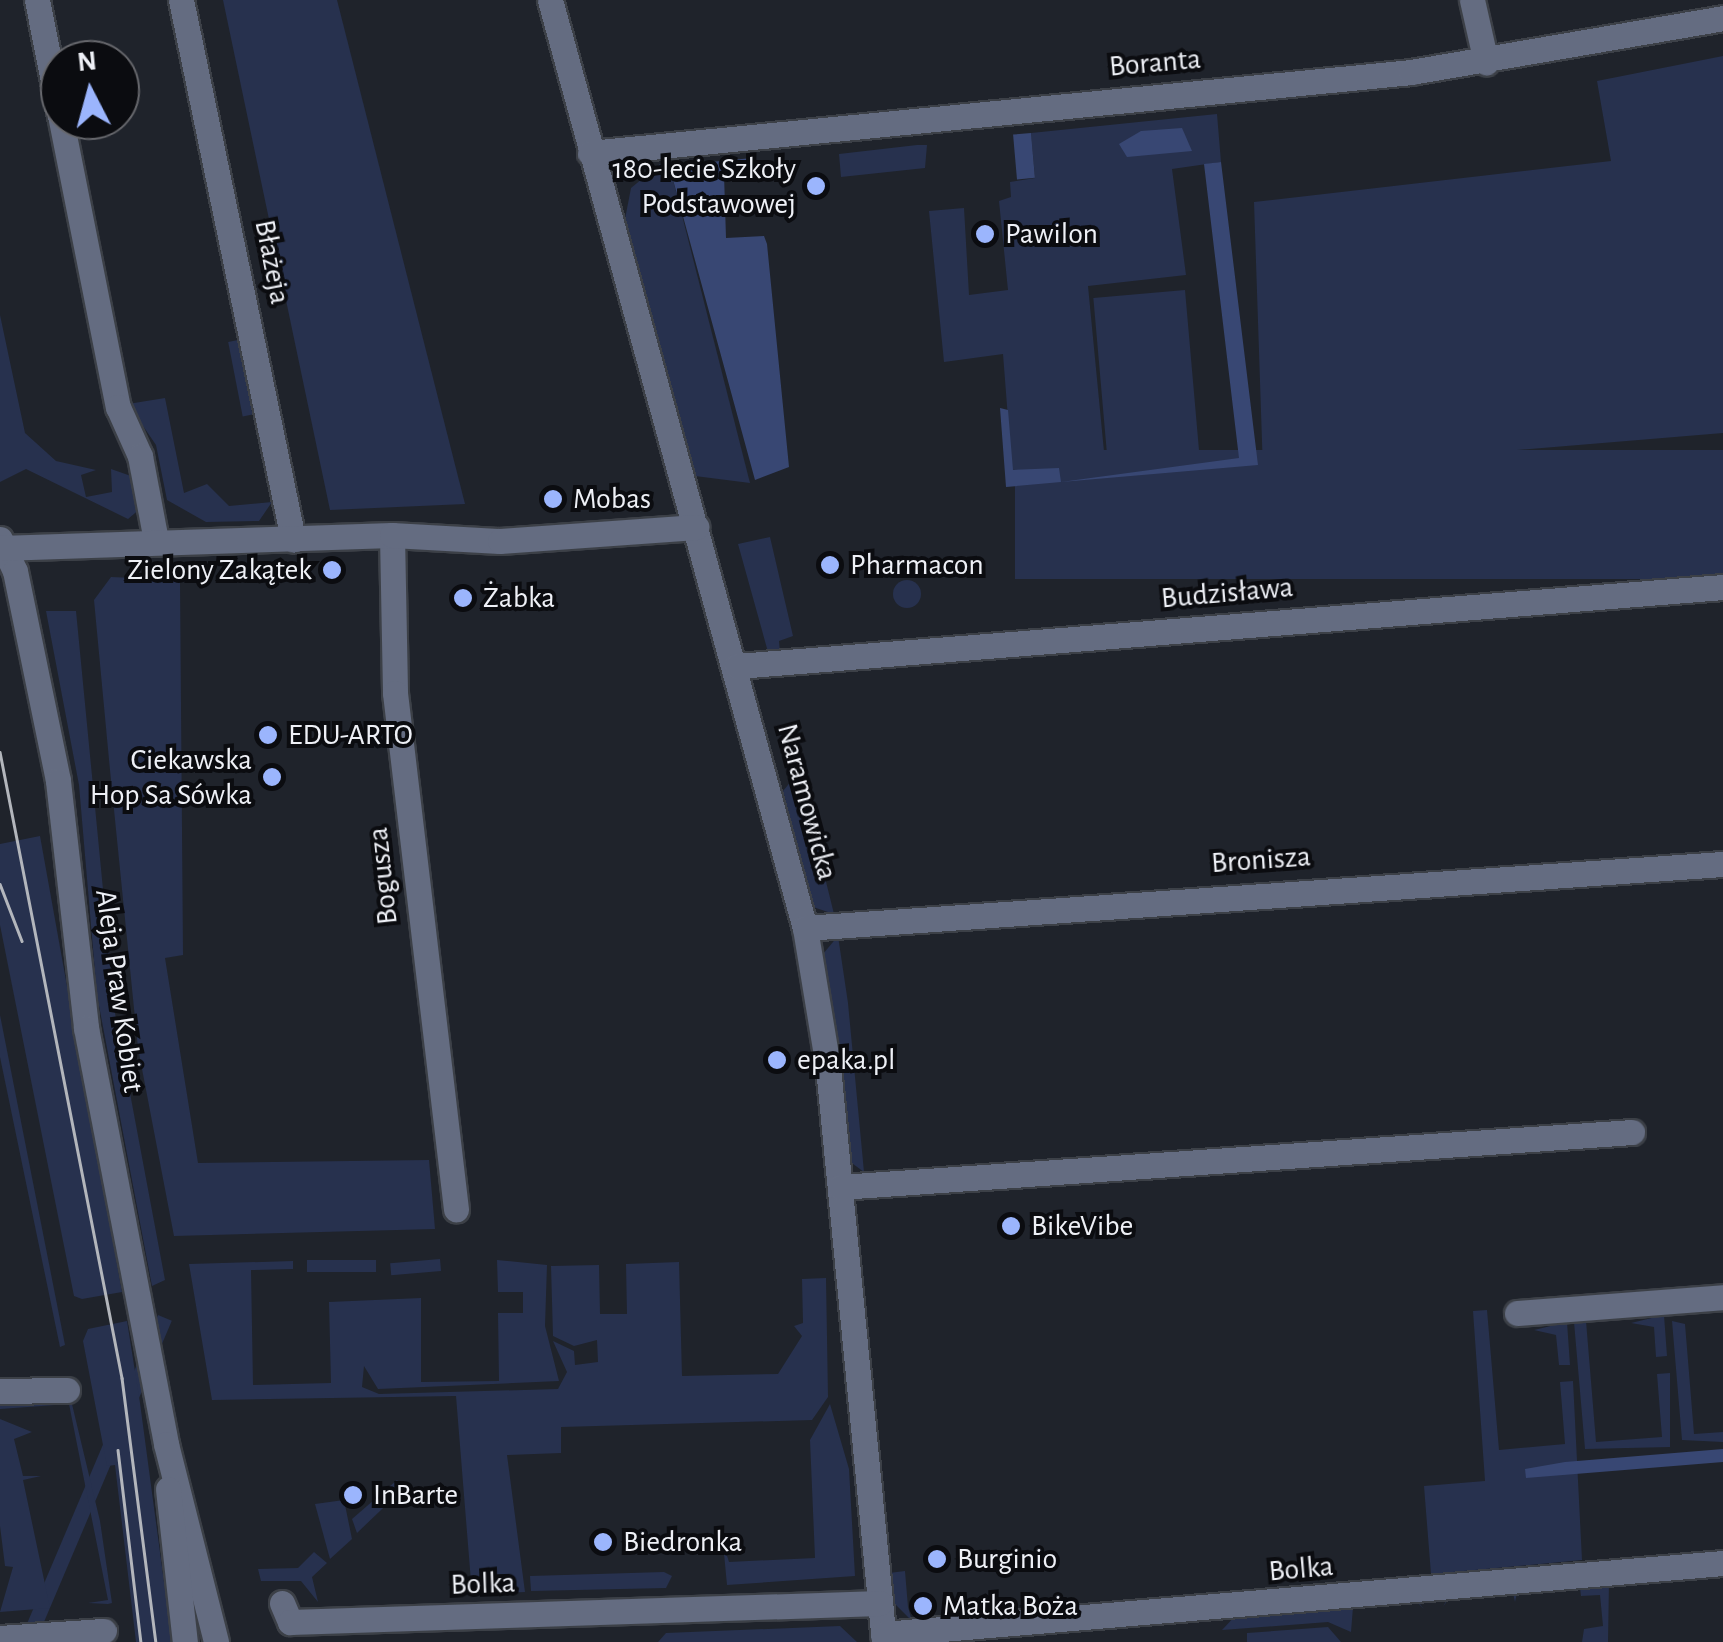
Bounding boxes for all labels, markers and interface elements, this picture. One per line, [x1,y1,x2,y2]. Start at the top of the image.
north arrow [40,40,140,140]
street label: Boranta [1108,41,1202,85]
text: N [76,47,98,77]
place label: 180-lecie Szkoły Podstawowej [613,151,796,222]
marker: 180-lecie Szkoły Podstawowej [805,175,827,197]
place label: Pawilon [1005,216,1098,252]
street label: Błażeja [246,217,298,307]
marker: Pawilon [974,223,996,245]
place label: Mobas [573,481,651,517]
marker: Mobas [542,488,564,510]
place label: Pharmacon [850,547,984,583]
place label: Zielony Zakątek [127,552,312,588]
marker: Pharmacon [819,554,841,576]
marker: Zielony Zakątek [321,559,343,581]
street label: Budzisława [1159,569,1295,617]
place label: Żabka [483,580,555,616]
marker: Żabka [452,587,474,609]
place label: EDU-ARTO [288,717,413,753]
street label: Naramowicka [769,720,845,884]
marker: EDU-ARTO [257,724,279,746]
place label: Ciekawska Hop Sa Sówka [90,742,252,812]
marker: Ciekawska Hop Sa Sówka [261,766,283,788]
street label: Bogusza [360,826,406,926]
street label: Bronisza [1210,839,1312,881]
street label: Aleja Praw Kobiet [87,887,151,1095]
place label: epaka.pl [797,1042,896,1078]
marker: epaka.pl [766,1049,788,1071]
place label: BikeVibe [1031,1208,1133,1244]
marker: BikeVibe [1000,1215,1022,1237]
place label: InBarte [373,1477,458,1513]
marker: InBarte [342,1484,364,1506]
place label: Biedronka [623,1524,742,1560]
marker: Biedronka [592,1531,614,1553]
place label: Burginio [957,1541,1057,1577]
marker: Burginio [926,1548,948,1570]
street label: Bolka [1267,1548,1335,1590]
street label: Bolka [450,1565,516,1603]
place label: Matka Boża [943,1588,1078,1624]
marker: Matka Boża [912,1595,934,1617]

